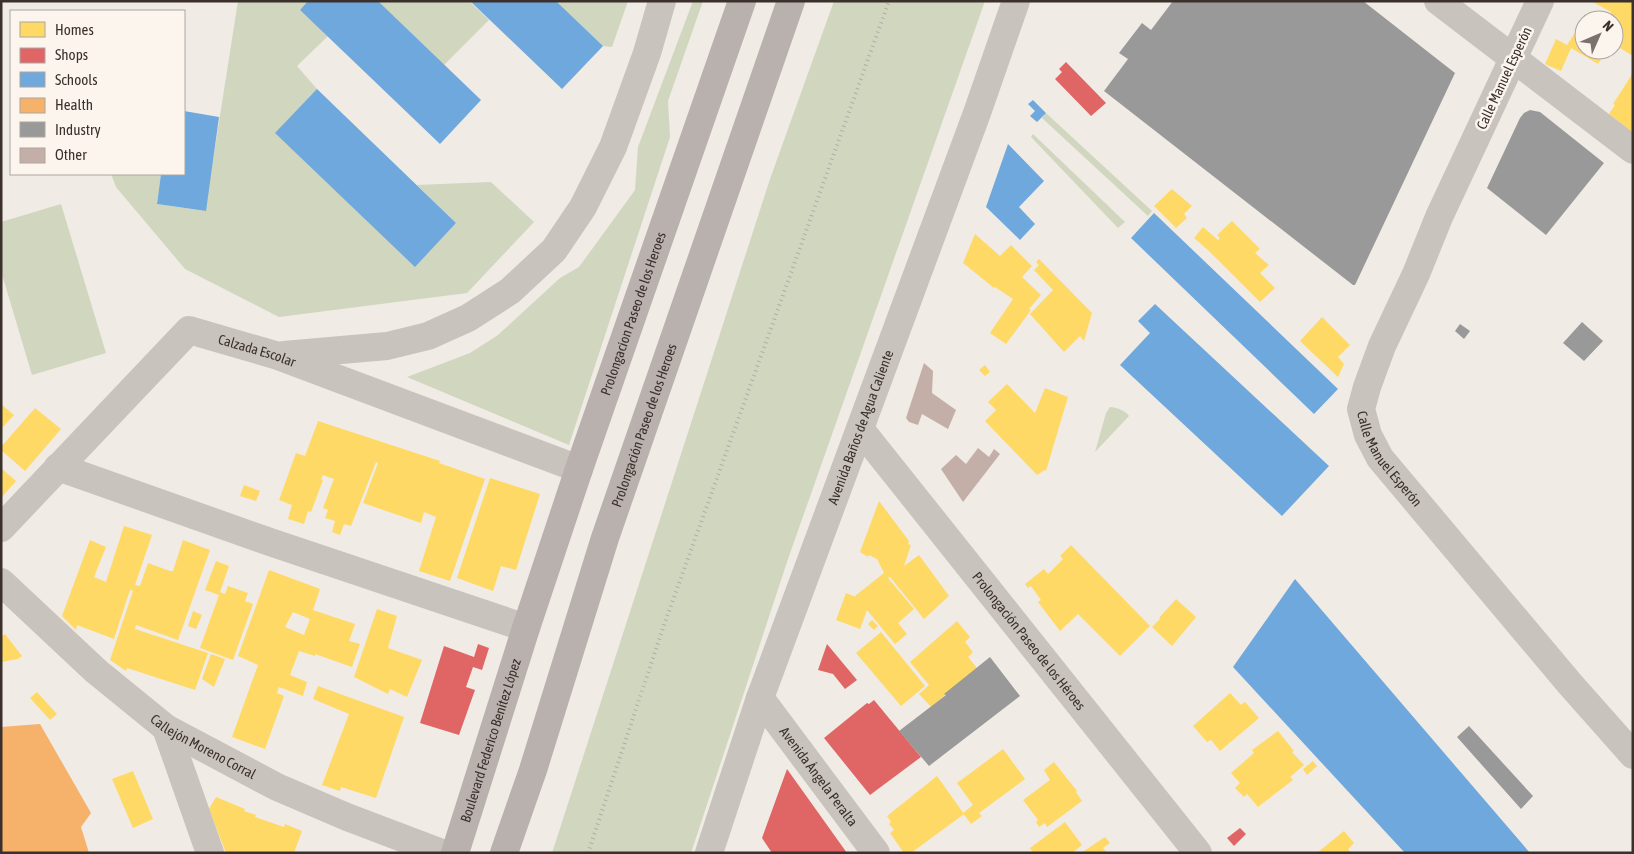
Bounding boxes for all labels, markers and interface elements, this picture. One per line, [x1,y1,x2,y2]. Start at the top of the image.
legend [10,10,185,175]
north arrow [1574,10,1624,60]
text: N [1600,17,1617,34]
text: Homes [55,21,94,38]
street label: Calle Manuel Esperón [1473,24,1535,132]
text: Shops [55,46,88,63]
text: Schools [55,71,98,88]
text: Health [55,96,93,113]
text: Industry [55,121,101,138]
text: Other [55,146,87,163]
street label: Prolongacion Paseo de los Heroes [597,230,669,398]
street label: Calzada Escolar [216,331,299,370]
street label: Prolongación Paseo de los Heroes [608,341,680,509]
street label: Avenida Baños de Agua Caliente [824,348,896,507]
street label: Calle Manuel Esperón [1354,409,1425,510]
street label: Prolongación Paseo de los Héroes [969,569,1089,713]
street label: Boulevard Federico Benítez López [457,657,524,824]
street label: Callejón Moreno Corral [147,711,259,782]
street label: Avenida Ángela Peralta [776,724,861,829]

